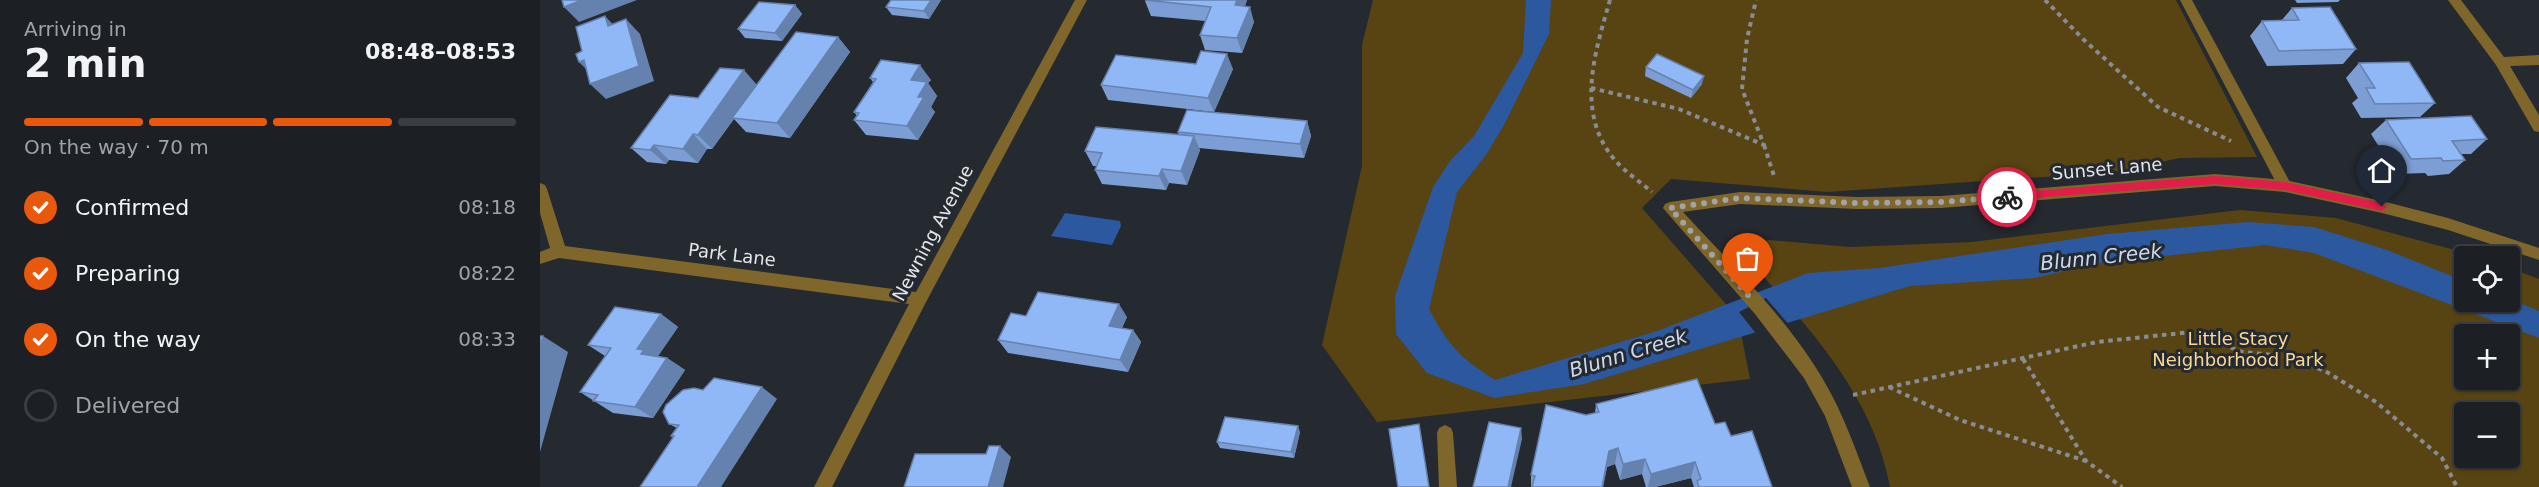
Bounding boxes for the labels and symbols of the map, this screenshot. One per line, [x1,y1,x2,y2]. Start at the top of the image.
pin [2356,145,2407,207]
street label: Sunset Lane [2051,153,2163,184]
street label: Newning Avenue [888,161,977,304]
courier [1977,167,2037,227]
pin [1722,233,1773,295]
street label: Park Lane [687,239,777,270]
water label: Blunn Creek [2039,239,2164,275]
water label: Blunn Creek [1566,323,1691,382]
park label: Little Stacy Neighborhood Park [2152,328,2324,370]

